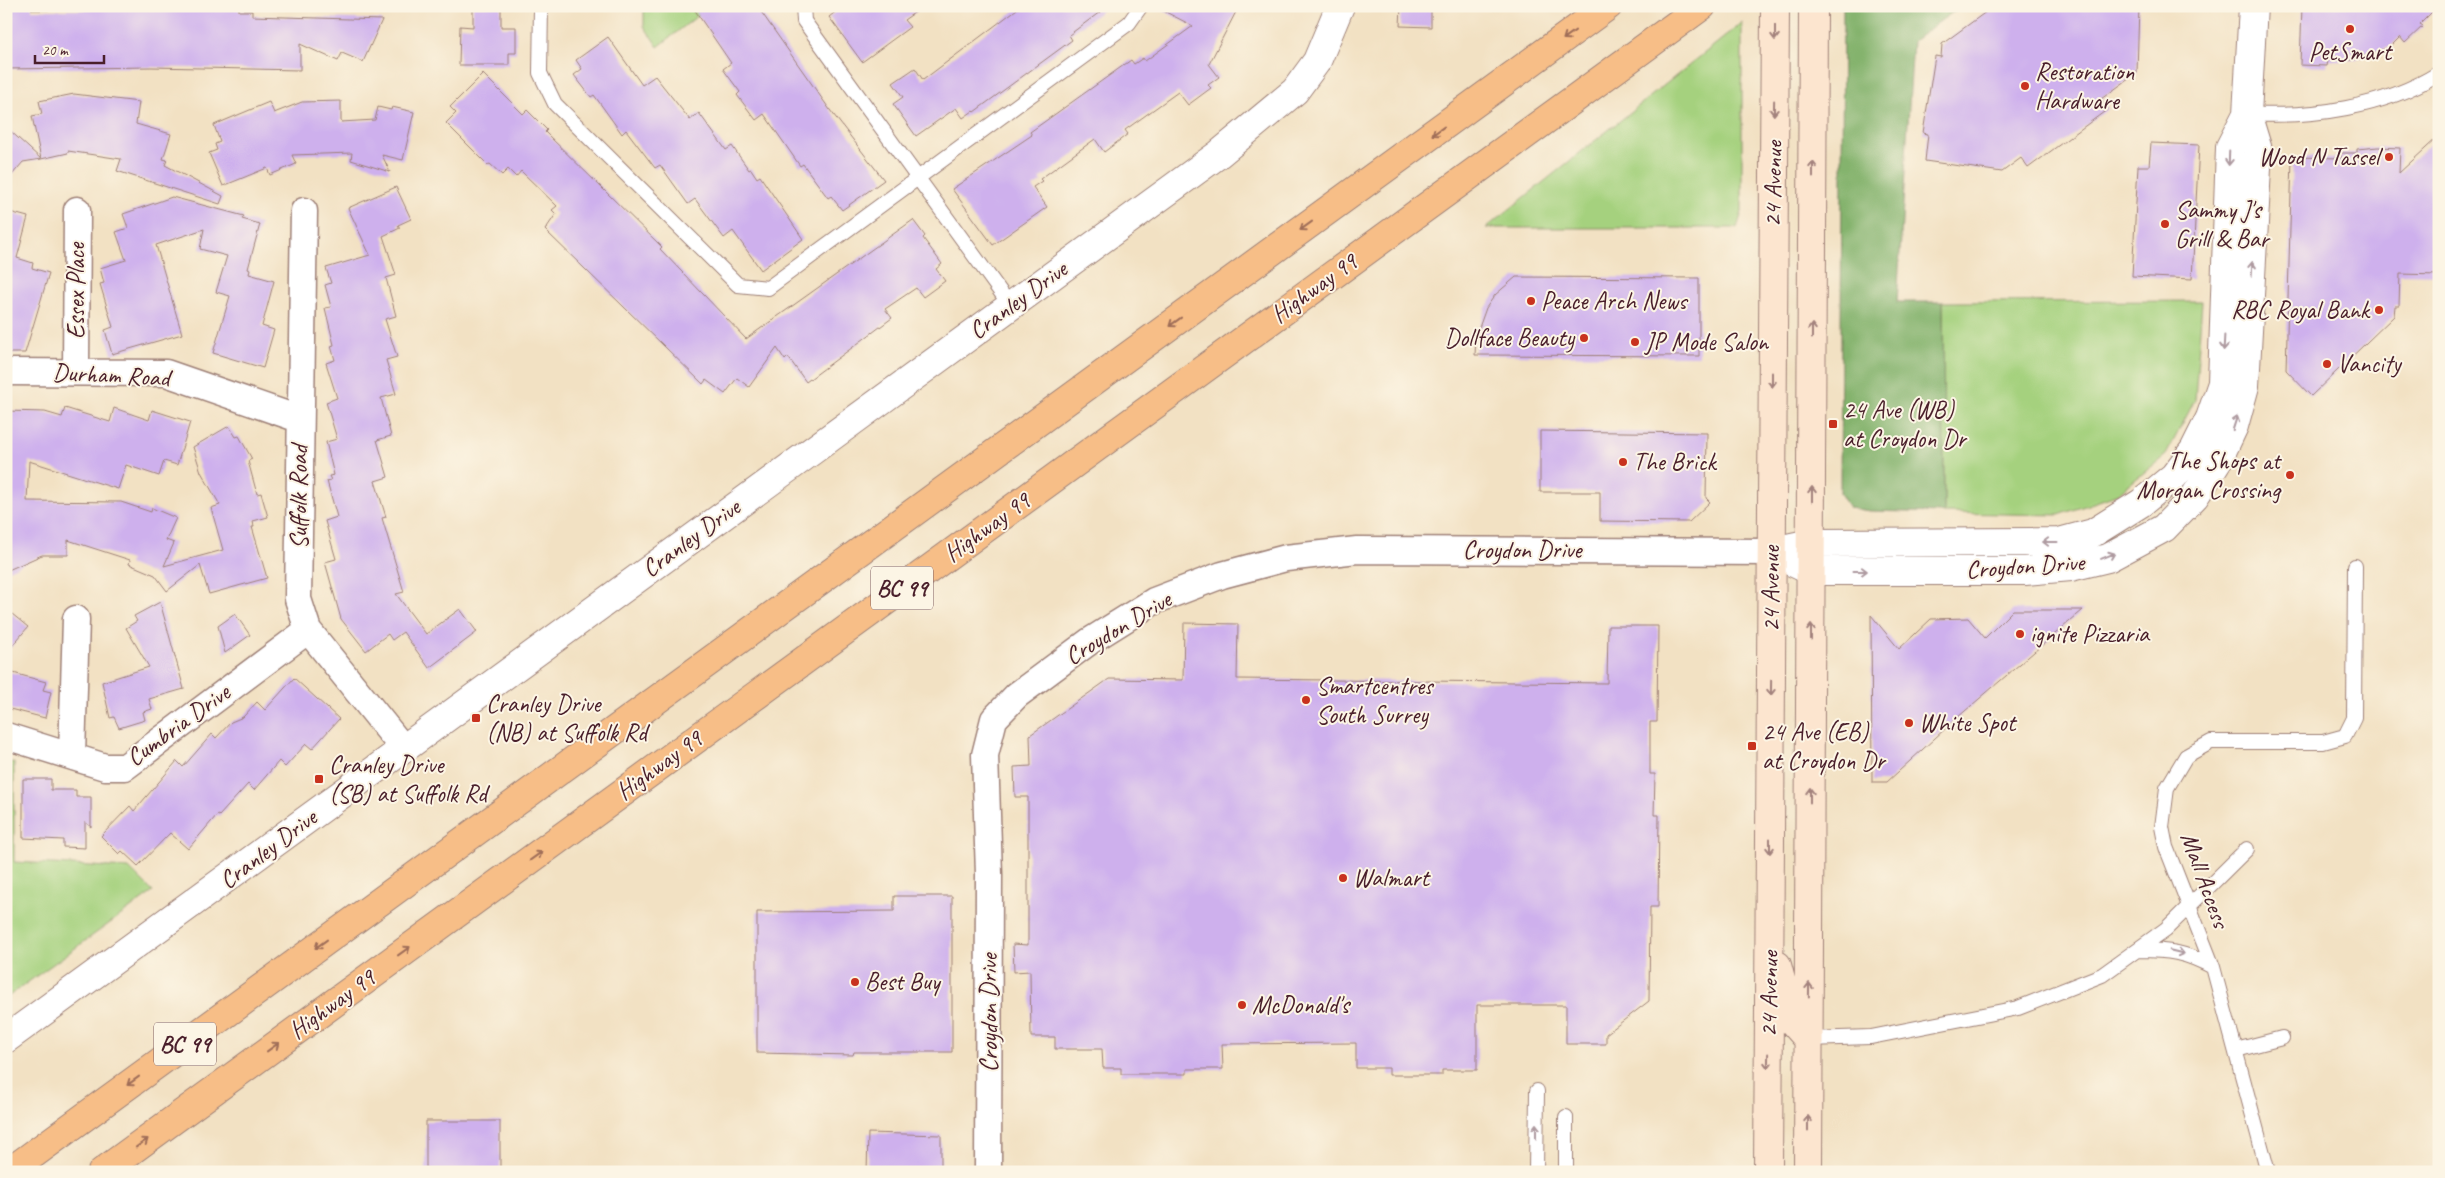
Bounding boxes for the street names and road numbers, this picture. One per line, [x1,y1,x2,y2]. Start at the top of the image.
street label: 24 Avenue [1756,139,1790,227]
street label: Essex Place [60,241,92,339]
street label: Highway 99 [1264,245,1365,330]
street label: Cranley Drive [962,252,1075,347]
street label: Durham Road [52,356,174,394]
street label: Suffolk Road [283,442,315,549]
street label: Highway 99 [937,484,1038,569]
street label: Cranley Drive [635,490,748,585]
street label: Croydon Drive [1463,534,1583,566]
street label: 24 Avenue [1755,544,1787,632]
street label: Croydon Drive [1965,546,2087,586]
road number: BC 99 [871,566,933,610]
street label: Croydon Drive [1059,583,1179,672]
street label: Cumbria Drive [120,676,238,773]
street label: Highway 99 [609,722,710,807]
street label: Cranley Drive [213,801,325,896]
street label: Mall Access [2173,828,2238,934]
street label: 24 Avenue [1752,949,1786,1037]
street label: Croydon Drive [973,952,1005,1072]
street label: Highway 99 [282,961,383,1046]
road number: BC 99 [154,1022,216,1066]

